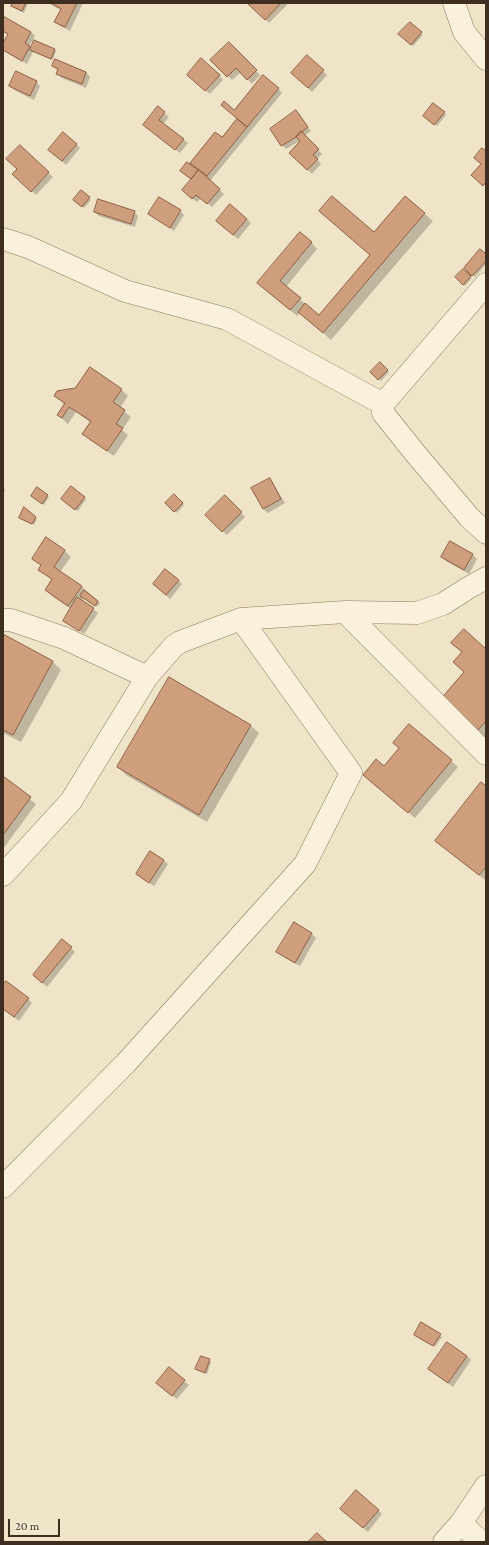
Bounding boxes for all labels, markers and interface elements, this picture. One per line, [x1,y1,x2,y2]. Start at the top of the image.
scale bar [10,1511,62,1537]
text: 20 m [15,1519,39,1533]

